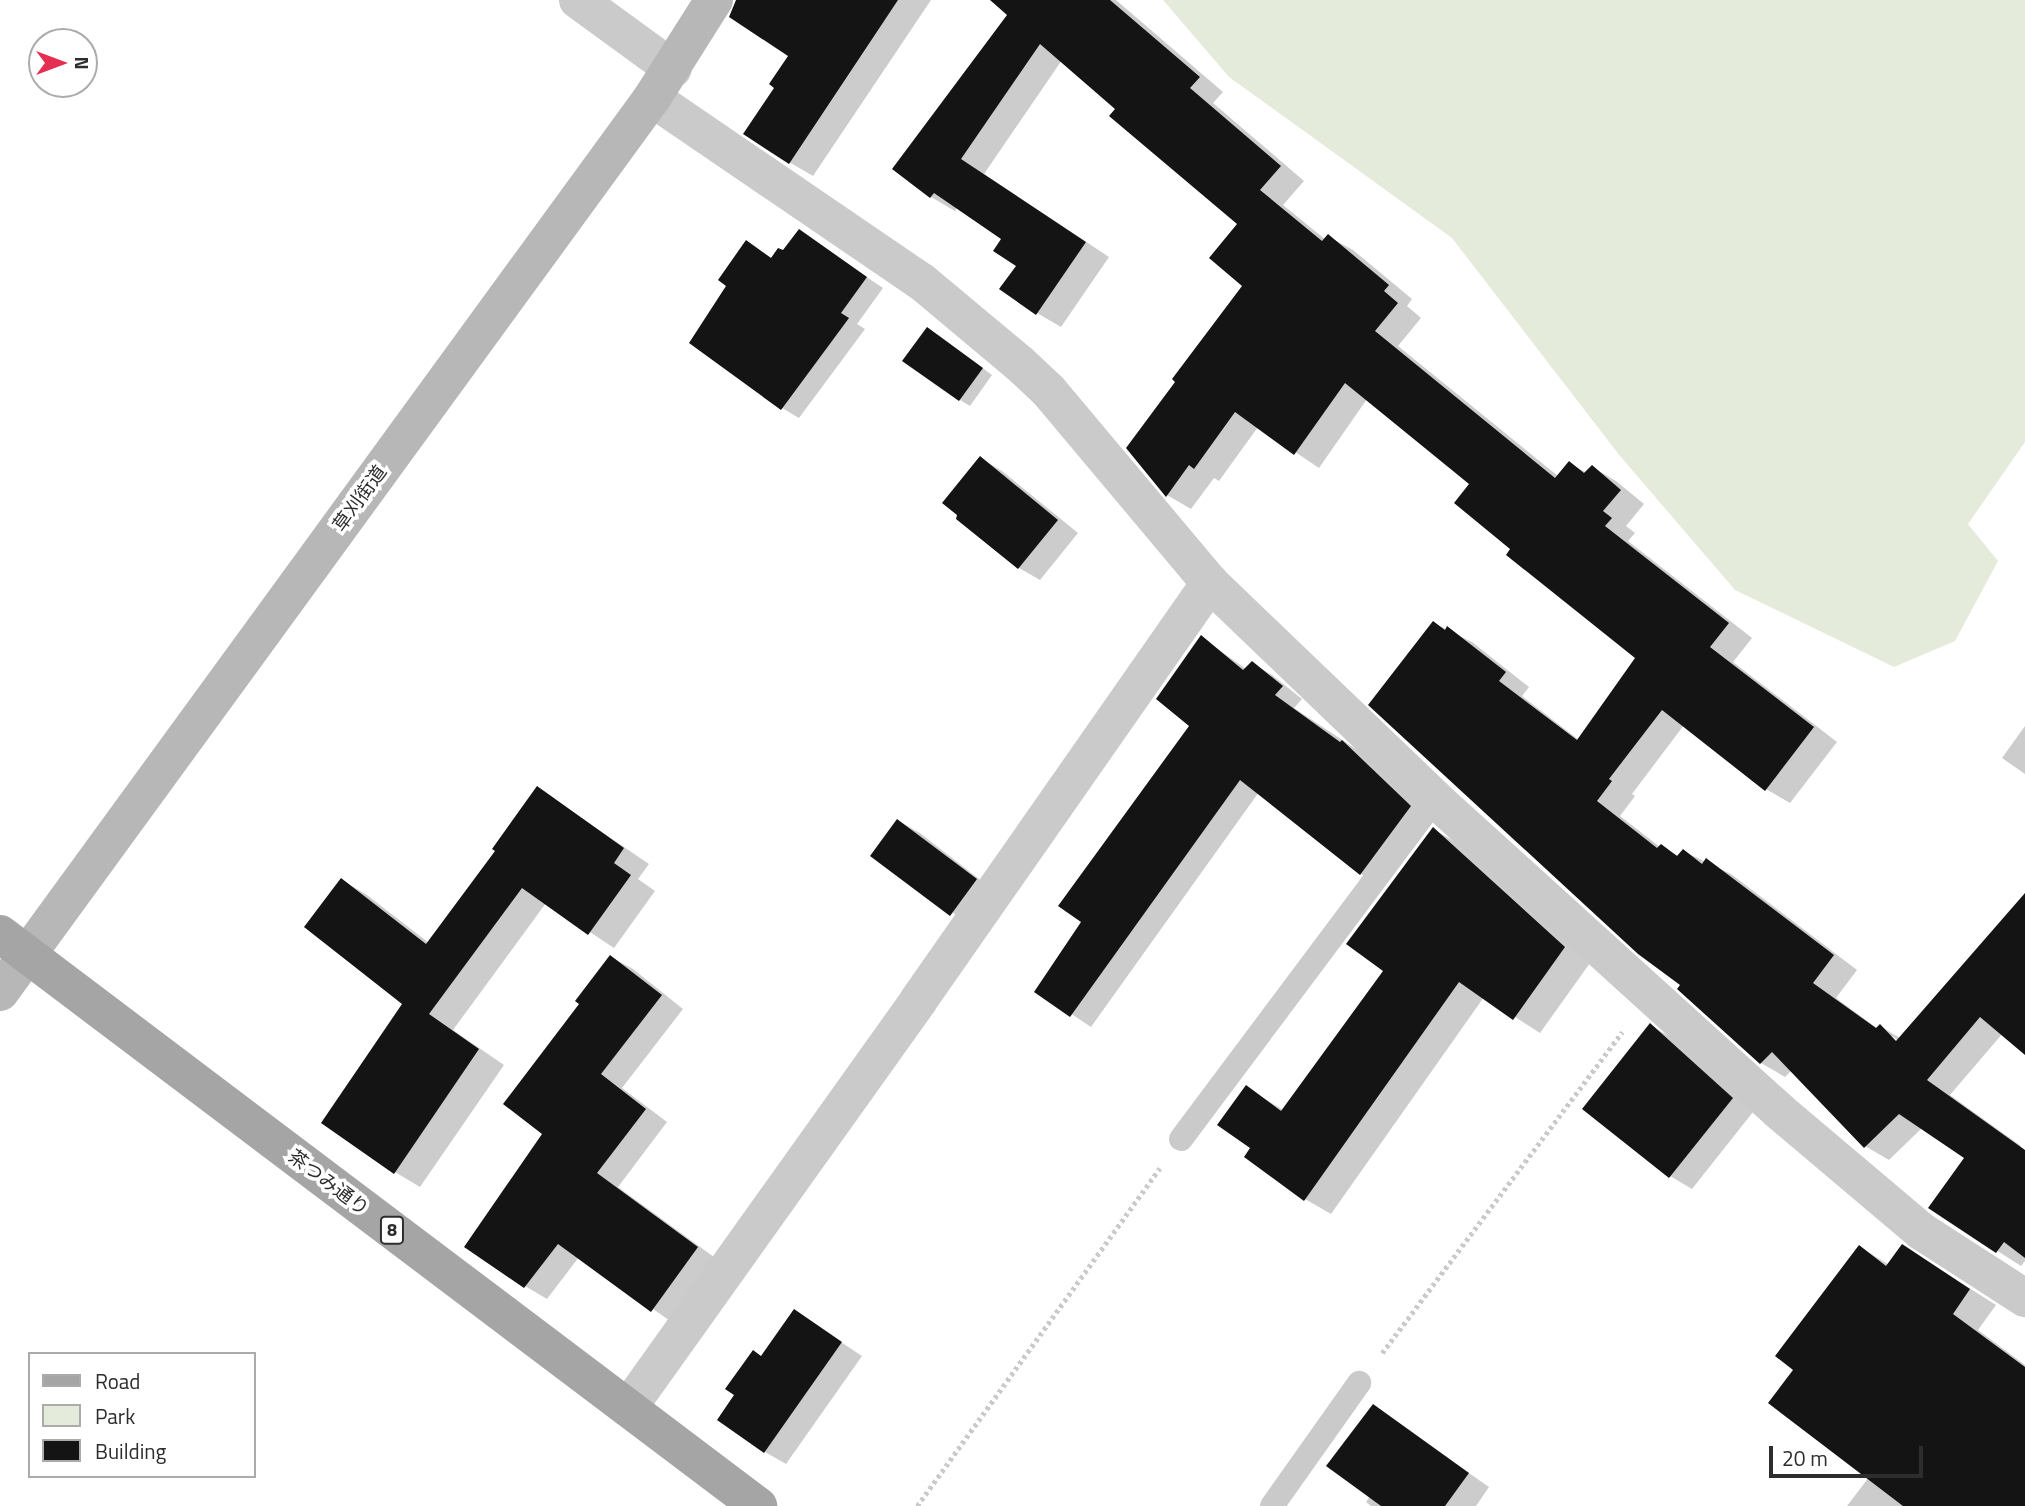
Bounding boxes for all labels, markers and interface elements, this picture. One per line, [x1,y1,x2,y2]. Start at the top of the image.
north arrow [28,28,98,98]
text: N [68,56,97,70]
street label: 草刈街道 [327,461,391,535]
street label: 茶つみ通り [284,1144,374,1220]
road number: 8 [380,1216,404,1245]
legend [28,1352,256,1478]
text: Road [95,1365,140,1397]
text: Park [95,1400,135,1432]
scale bar [1773,1432,1927,1476]
text: Building [95,1435,166,1467]
text: 20 m [1782,1442,1828,1474]

